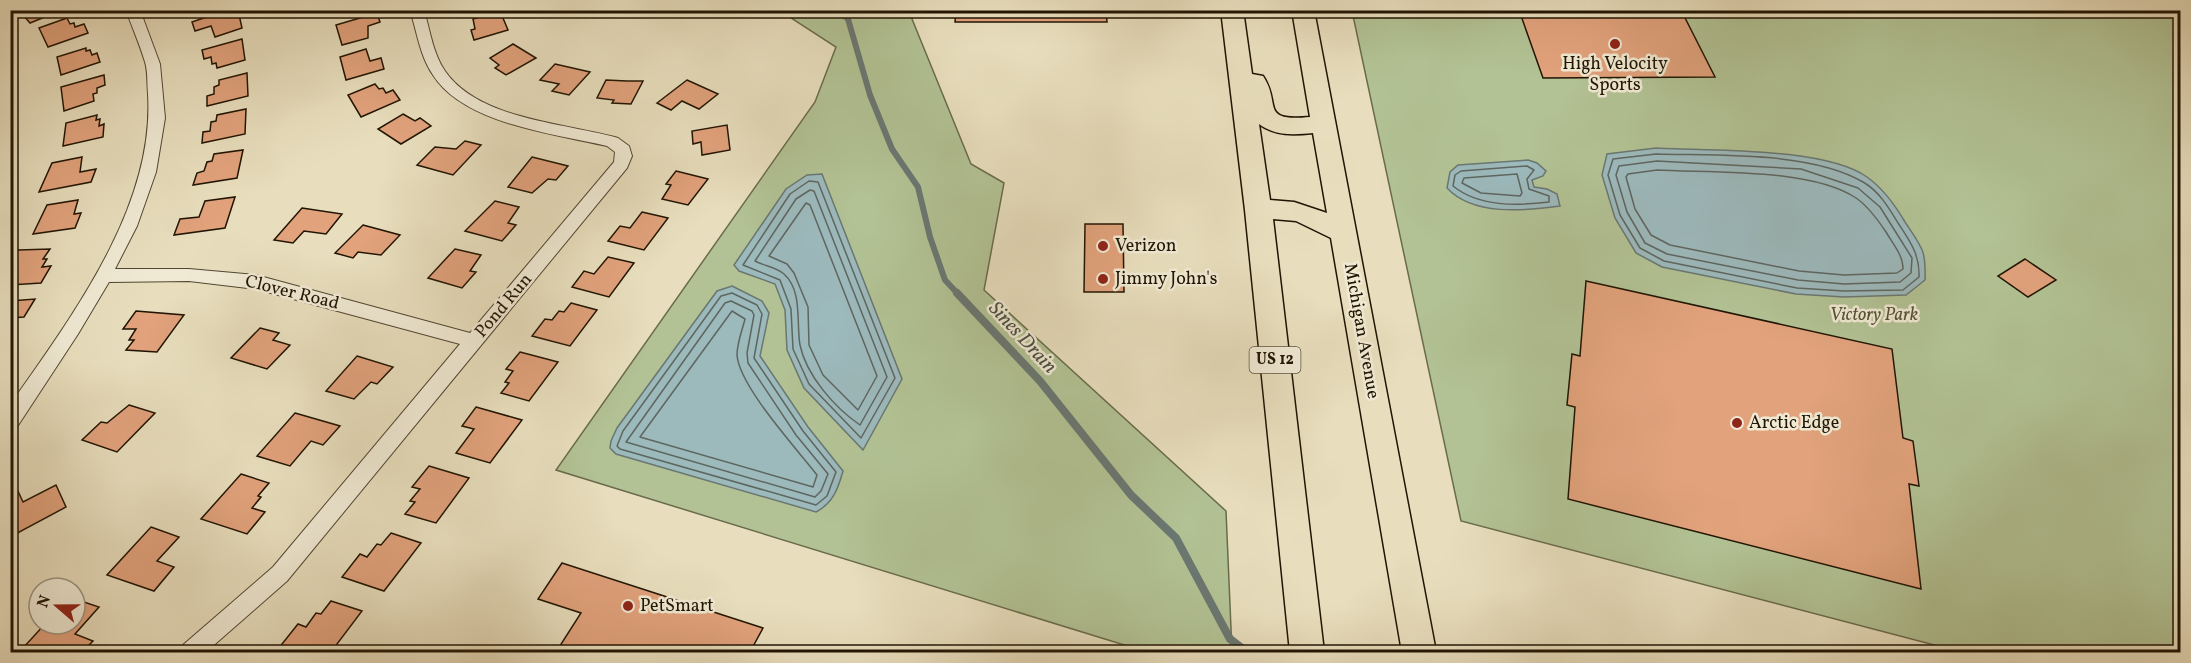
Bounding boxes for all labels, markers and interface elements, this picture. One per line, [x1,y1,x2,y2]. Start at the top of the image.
marker: High Velocity Sports [1608,37,1622,51]
place label: High Velocity Sports [1562,52,1668,98]
place label: Verizon [1115,234,1177,259]
marker: Verizon [1096,239,1110,253]
street label: Michigan Avenue [1337,261,1385,401]
place label: Jimmy John's [1115,267,1217,292]
street label: Pond Run [470,268,539,344]
street label: Clover Road [242,269,342,317]
marker: Jimmy John's [1096,272,1110,286]
water label: Sines Drain [981,296,1063,380]
park label: Victory Park [1830,303,1918,328]
road number: US 12 [1250,347,1300,373]
place label: Arctic Edge [1749,411,1839,436]
marker: Arctic Edge [1730,416,1744,430]
north arrow [27,576,87,636]
text: N [32,592,57,611]
place label: PetSmart [640,594,714,619]
marker: PetSmart [621,599,635,613]

